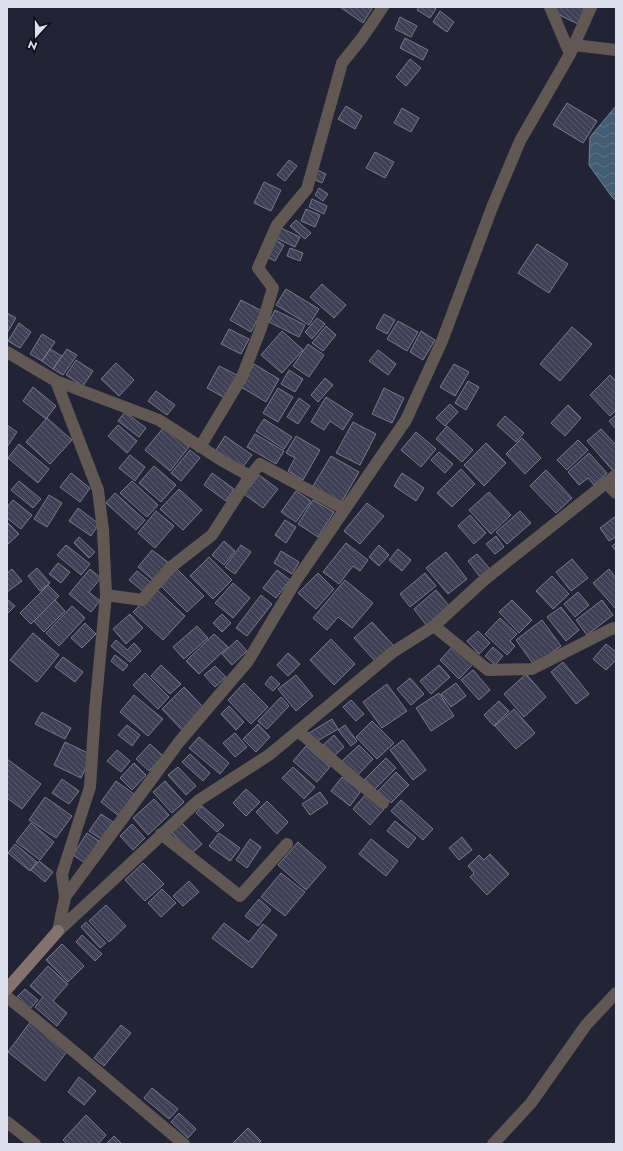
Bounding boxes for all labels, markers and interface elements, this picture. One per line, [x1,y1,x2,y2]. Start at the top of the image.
north arrow [16,16,56,56]
text: N [25,36,39,54]

